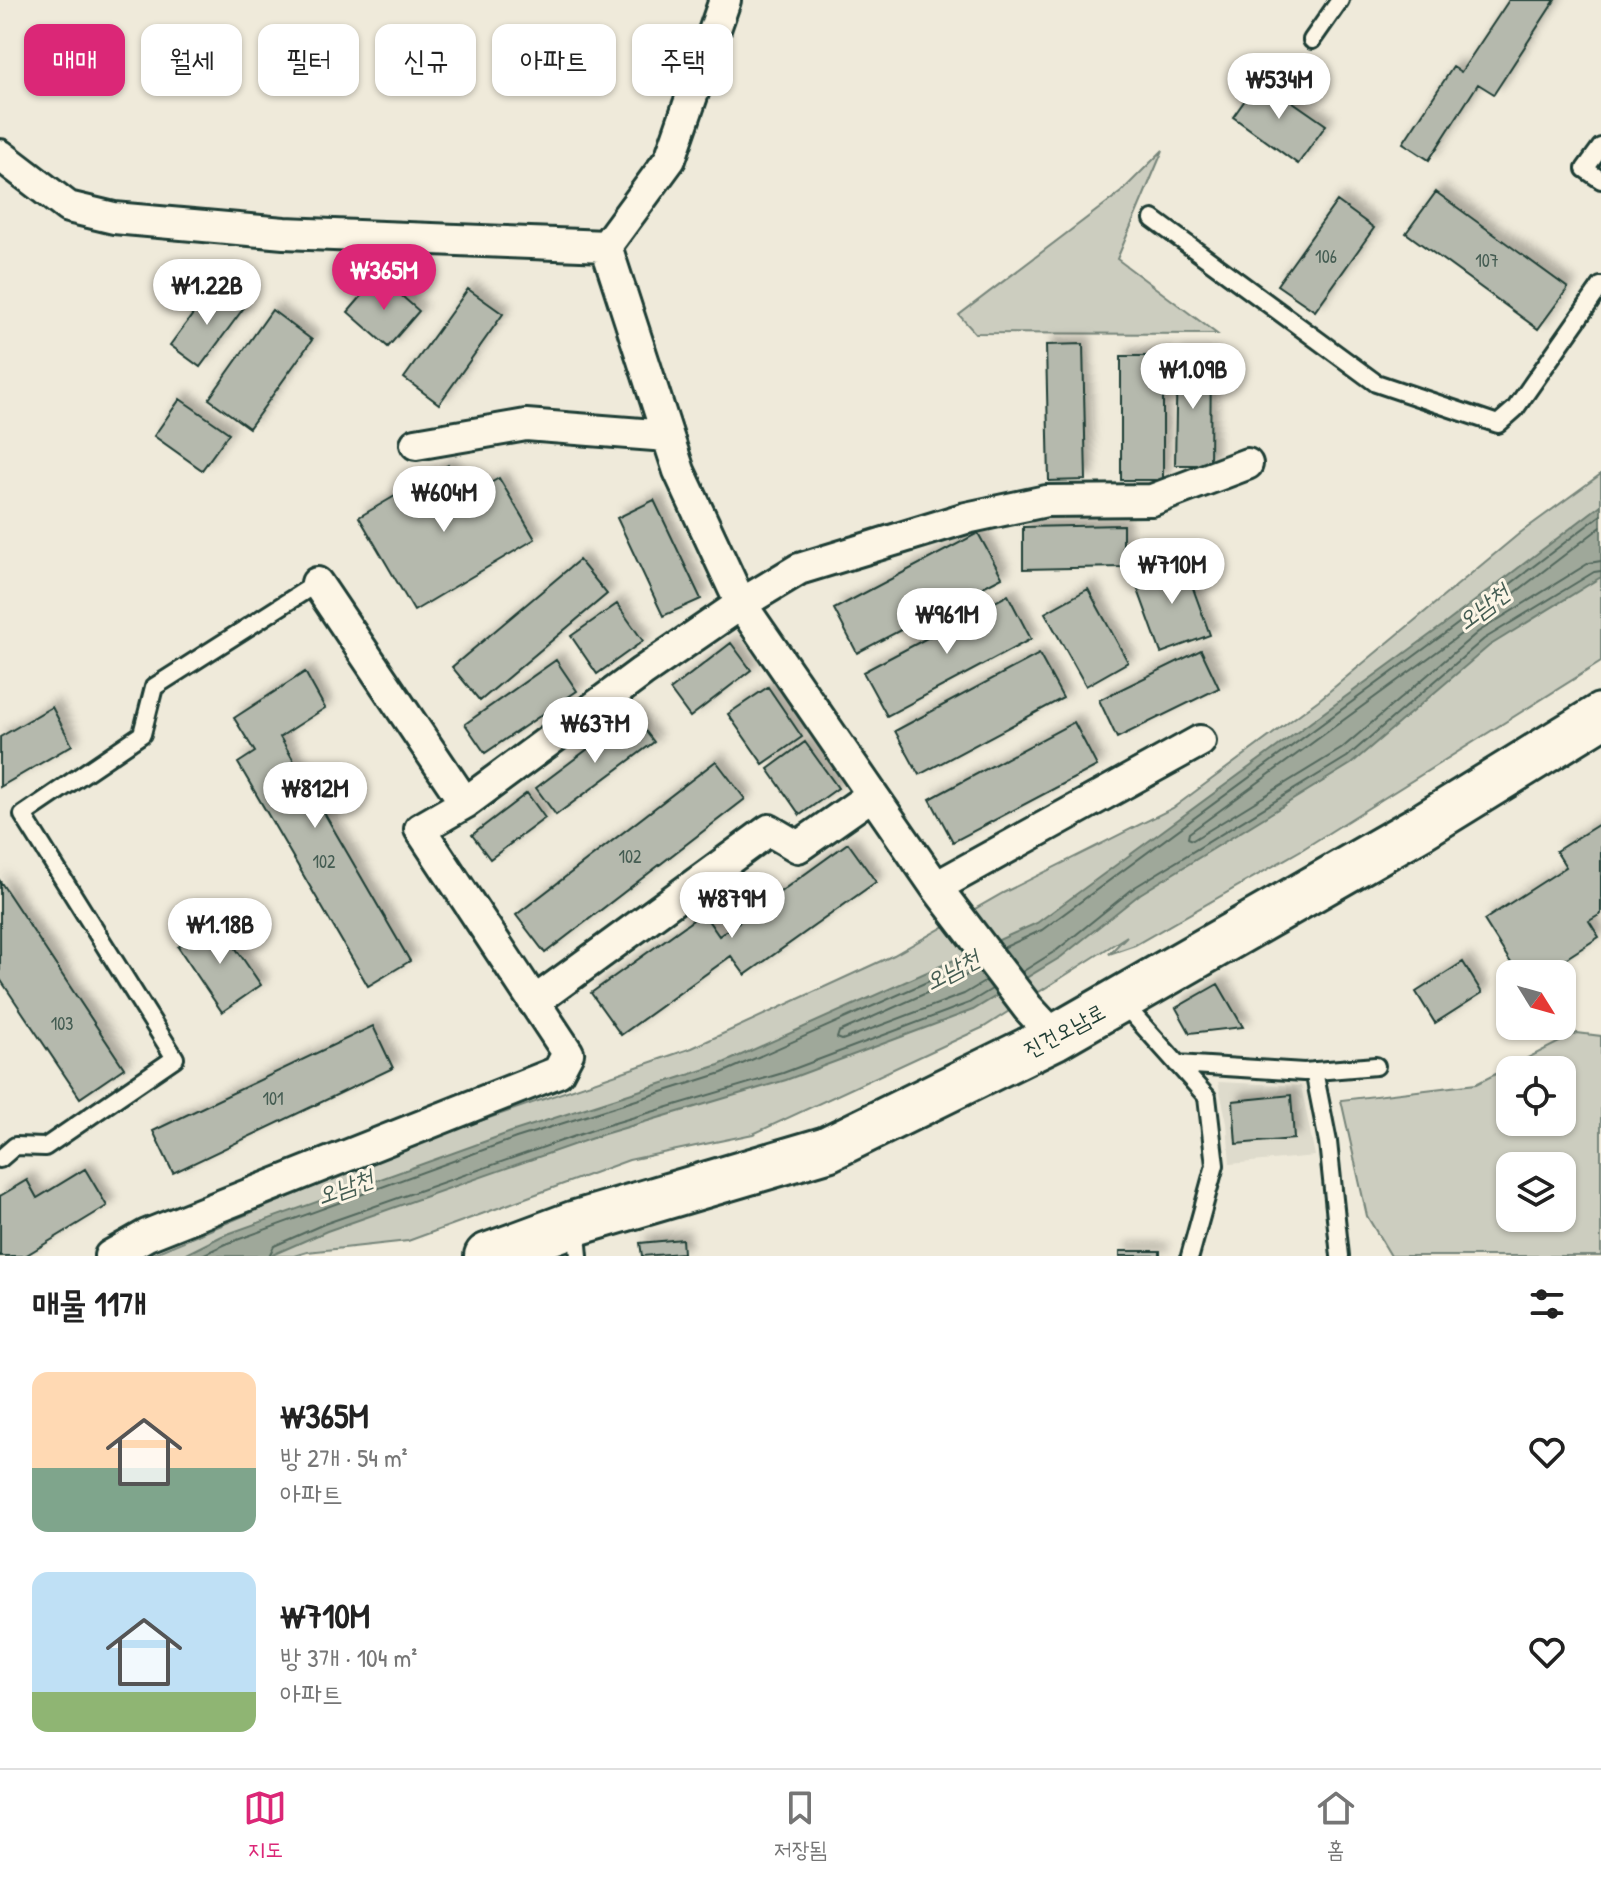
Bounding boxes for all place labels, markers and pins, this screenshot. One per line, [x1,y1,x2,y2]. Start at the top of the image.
pin: ₩534M [1223,53,1335,121]
pin: ₩365M [328,244,440,312]
pin: ₩1.22B [142,259,272,327]
pin: ₩1.09B [1128,343,1258,411]
pin: ₩604M [388,466,500,534]
pin: ₩710M [1116,538,1228,606]
pin: ₩961M [891,588,1003,656]
pin: ₩637M [539,697,651,765]
pin: ₩812M [259,762,371,830]
pin: ₩879M [676,872,788,940]
pin: ₩1.18B [155,898,285,966]

